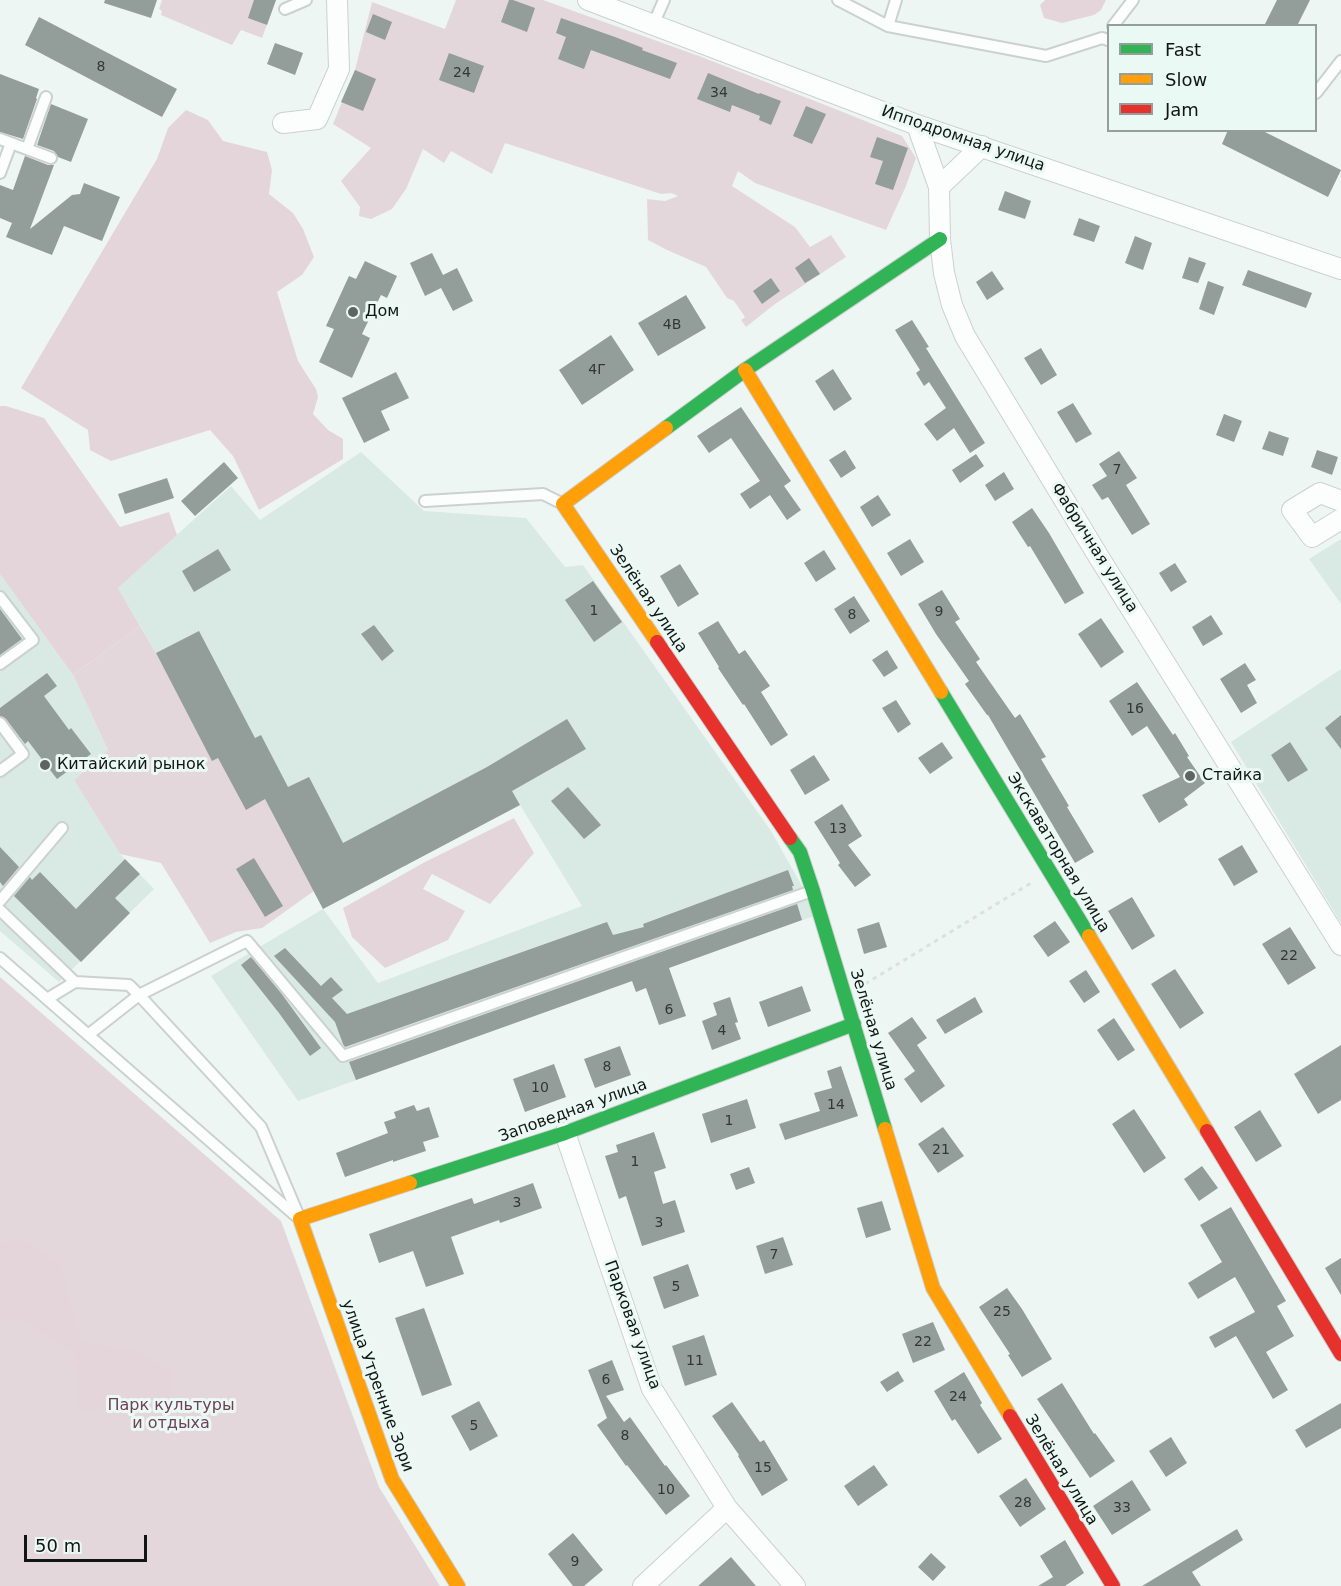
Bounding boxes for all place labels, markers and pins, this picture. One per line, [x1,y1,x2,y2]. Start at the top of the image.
place label: Дом [365,302,399,322]
marker: Дом [346,305,360,319]
place label: Китайский рынок [57,755,205,775]
marker: Китайский рынок [38,758,52,772]
place label: Стайка [1202,766,1262,786]
marker: Стайка [1183,769,1197,783]

